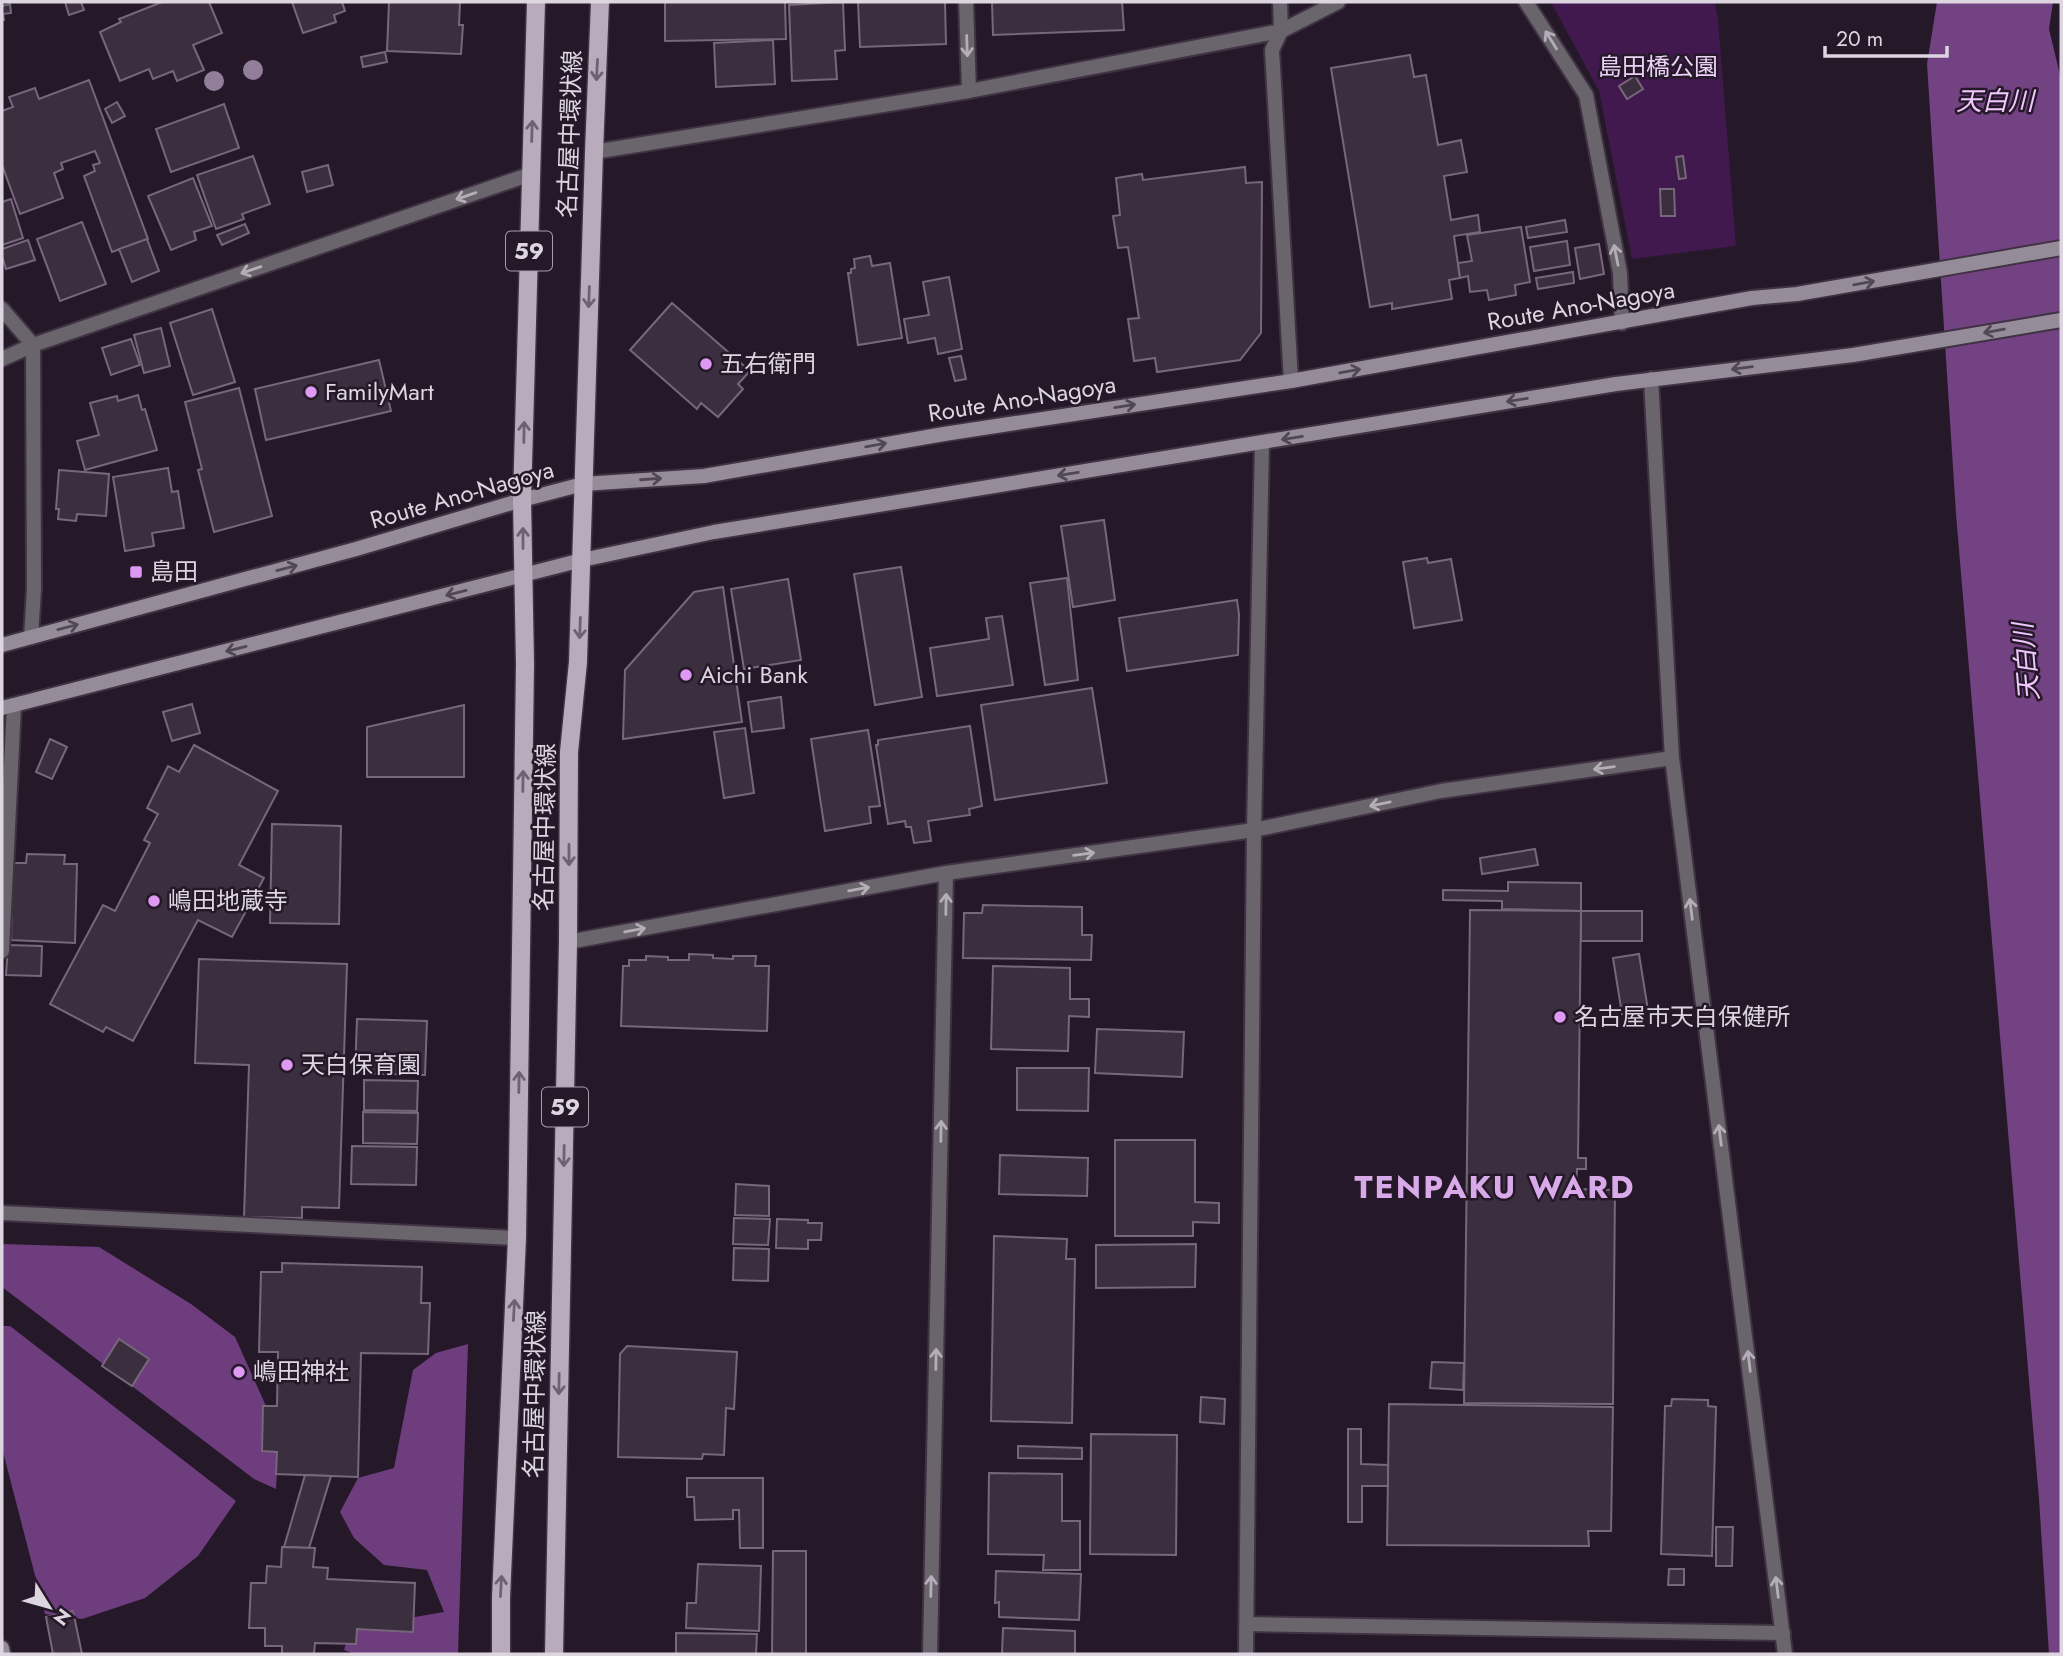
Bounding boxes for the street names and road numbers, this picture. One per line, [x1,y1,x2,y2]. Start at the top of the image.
street label: 名古屋中環状線 [549,49,590,219]
road number: 59 [506,232,552,270]
street label: Route Ano-Nagoya [1484,272,1677,339]
street label: Route Ano-Nagoya [925,366,1118,431]
street label: Route Ano-Nagoya [366,452,558,537]
street label: 名古屋中環状線 [526,743,563,911]
road number: 59 [542,1088,588,1126]
street label: 名古屋中環状線 [516,1310,553,1478]

